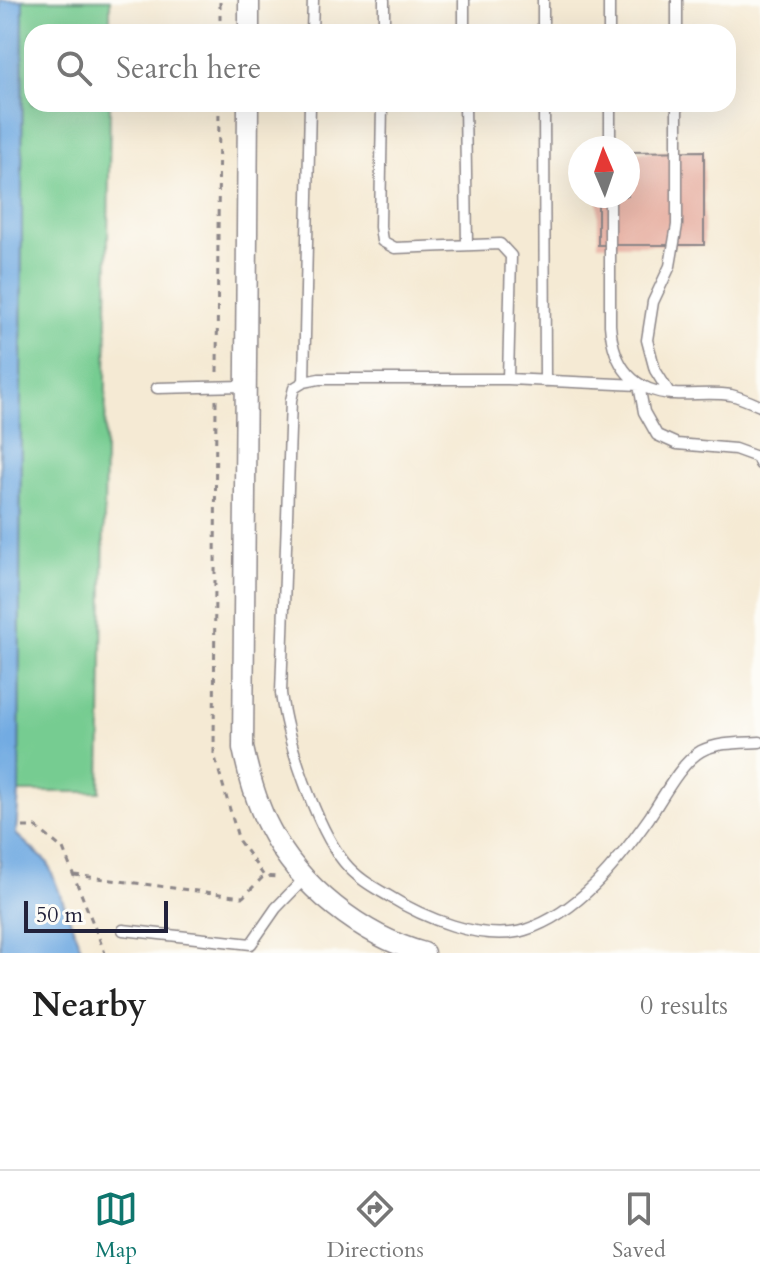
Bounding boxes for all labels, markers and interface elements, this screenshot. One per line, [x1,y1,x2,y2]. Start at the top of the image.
search box [24,24,736,112]
icon: search [52,46,96,90]
text: Search here [116,48,261,89]
north arrow [568,136,640,208]
scale bar [24,897,168,933]
text: 50 m [36,900,83,930]
text: Nearby [32,982,147,1028]
text: 0 results [640,988,728,1023]
tab: Map [94,1187,138,1265]
tab: Directions [327,1187,424,1265]
tab: Saved [612,1187,666,1265]

